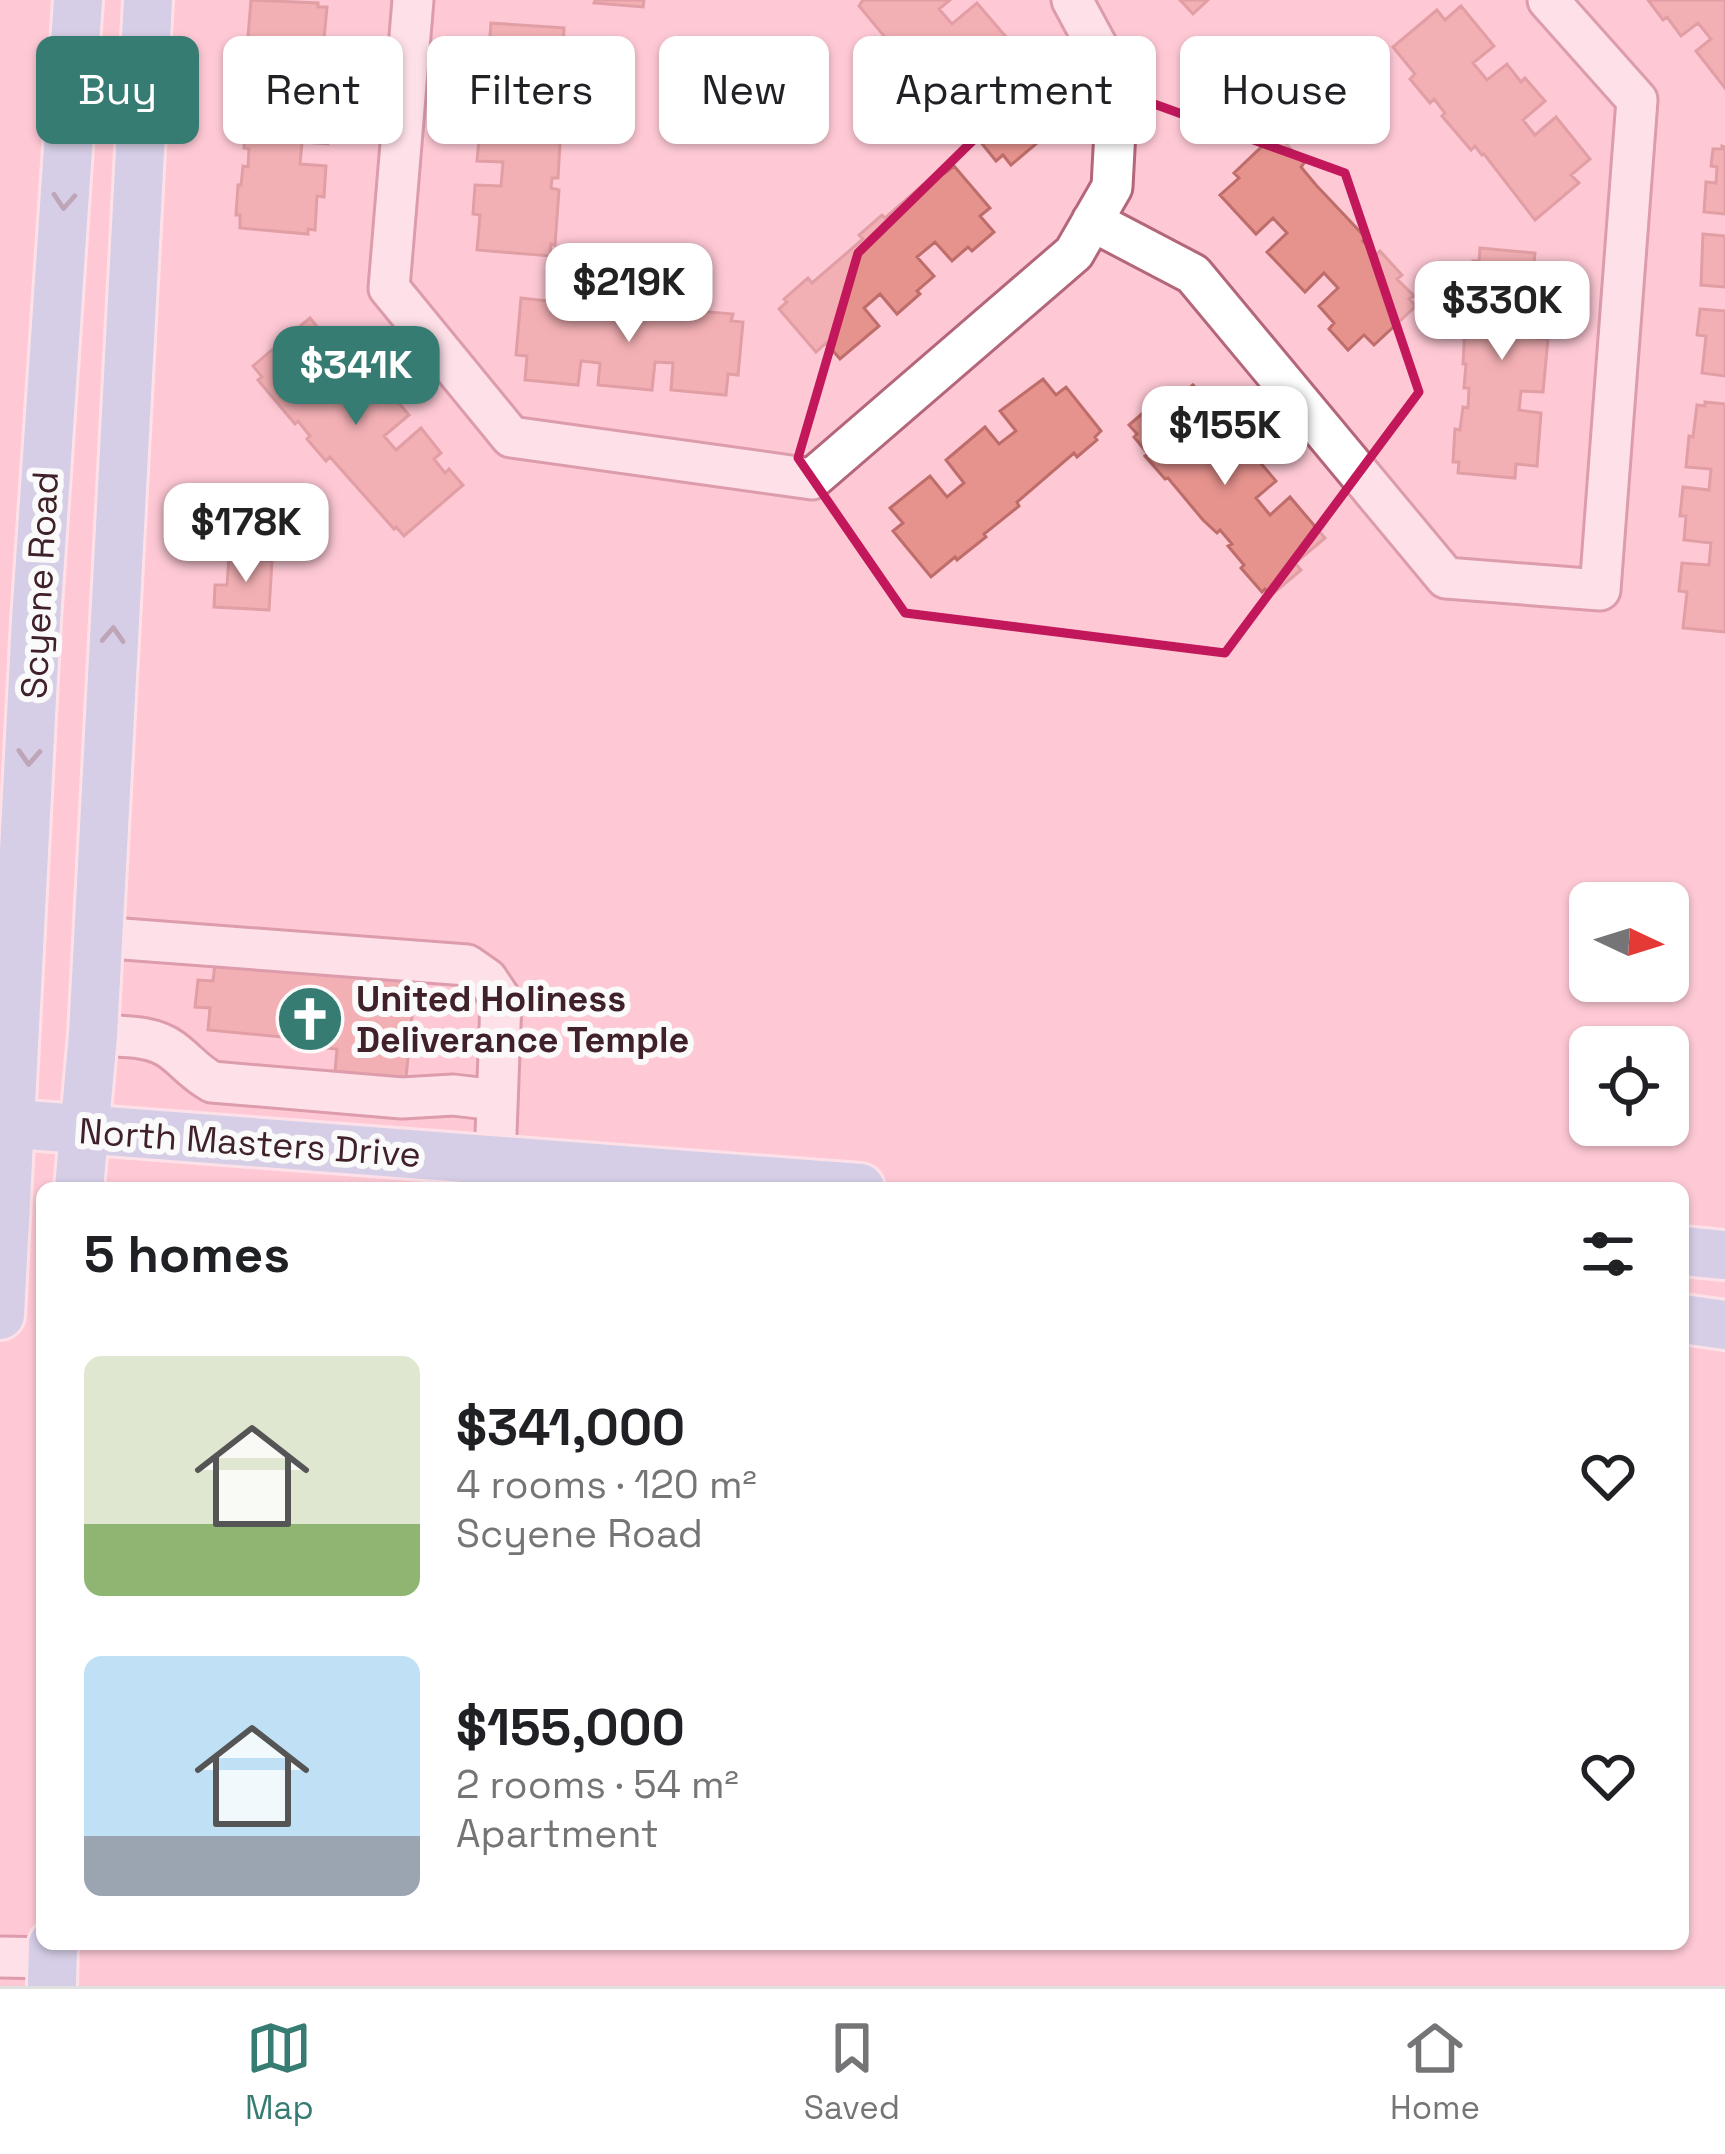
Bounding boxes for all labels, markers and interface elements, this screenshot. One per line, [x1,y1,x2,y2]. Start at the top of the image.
chip: Buy [36,36,199,144]
chip: Rent [223,36,403,144]
chip: Filters [427,36,635,144]
chip: New [659,36,829,144]
chip: Apartment [853,36,1156,144]
chip: House [1180,36,1390,144]
one-way arrow [52,191,78,210]
pin: $219K [545,243,713,345]
text: $219K [573,257,685,306]
pin: $330K [1418,261,1586,363]
text: $330K [1442,275,1562,324]
pin: $341K [272,326,440,428]
text: $341K [300,340,412,389]
pin: $155K [1141,386,1309,488]
text: $155K [1169,400,1281,449]
street label: Scyene Road [11,470,69,700]
pin: $178K [162,483,330,585]
text: $178K [191,497,301,546]
one-way arrow [100,625,126,644]
one-way arrow [16,748,42,767]
north arrow [1569,882,1689,1002]
map controls [1569,882,1689,1146]
place label: United Holiness Deliverance Temple [356,976,689,1063]
church icon: United Holiness Deliverance Temple [275,984,345,1054]
button: locate [1569,1026,1689,1146]
street label: North Masters Drive [77,1108,423,1178]
icon: filters [1575,1221,1641,1287]
text: 5 homes [84,1222,290,1287]
text: $341,000 [456,1395,685,1460]
icon: home [180,1404,324,1548]
icon: heart [1575,1443,1641,1509]
text: 4 rooms · 120 m² [456,1460,757,1509]
text: Scyene Road [456,1509,703,1558]
text: $155,000 [456,1695,685,1760]
icon: home [180,1704,324,1848]
icon: heart [1575,1743,1641,1809]
text: 2 rooms · 54 m² [456,1760,739,1809]
text: Apartment [456,1809,659,1858]
tab: Map [245,2015,314,2129]
tab: Saved [804,2015,900,2129]
tab: Home [1390,2015,1480,2129]

